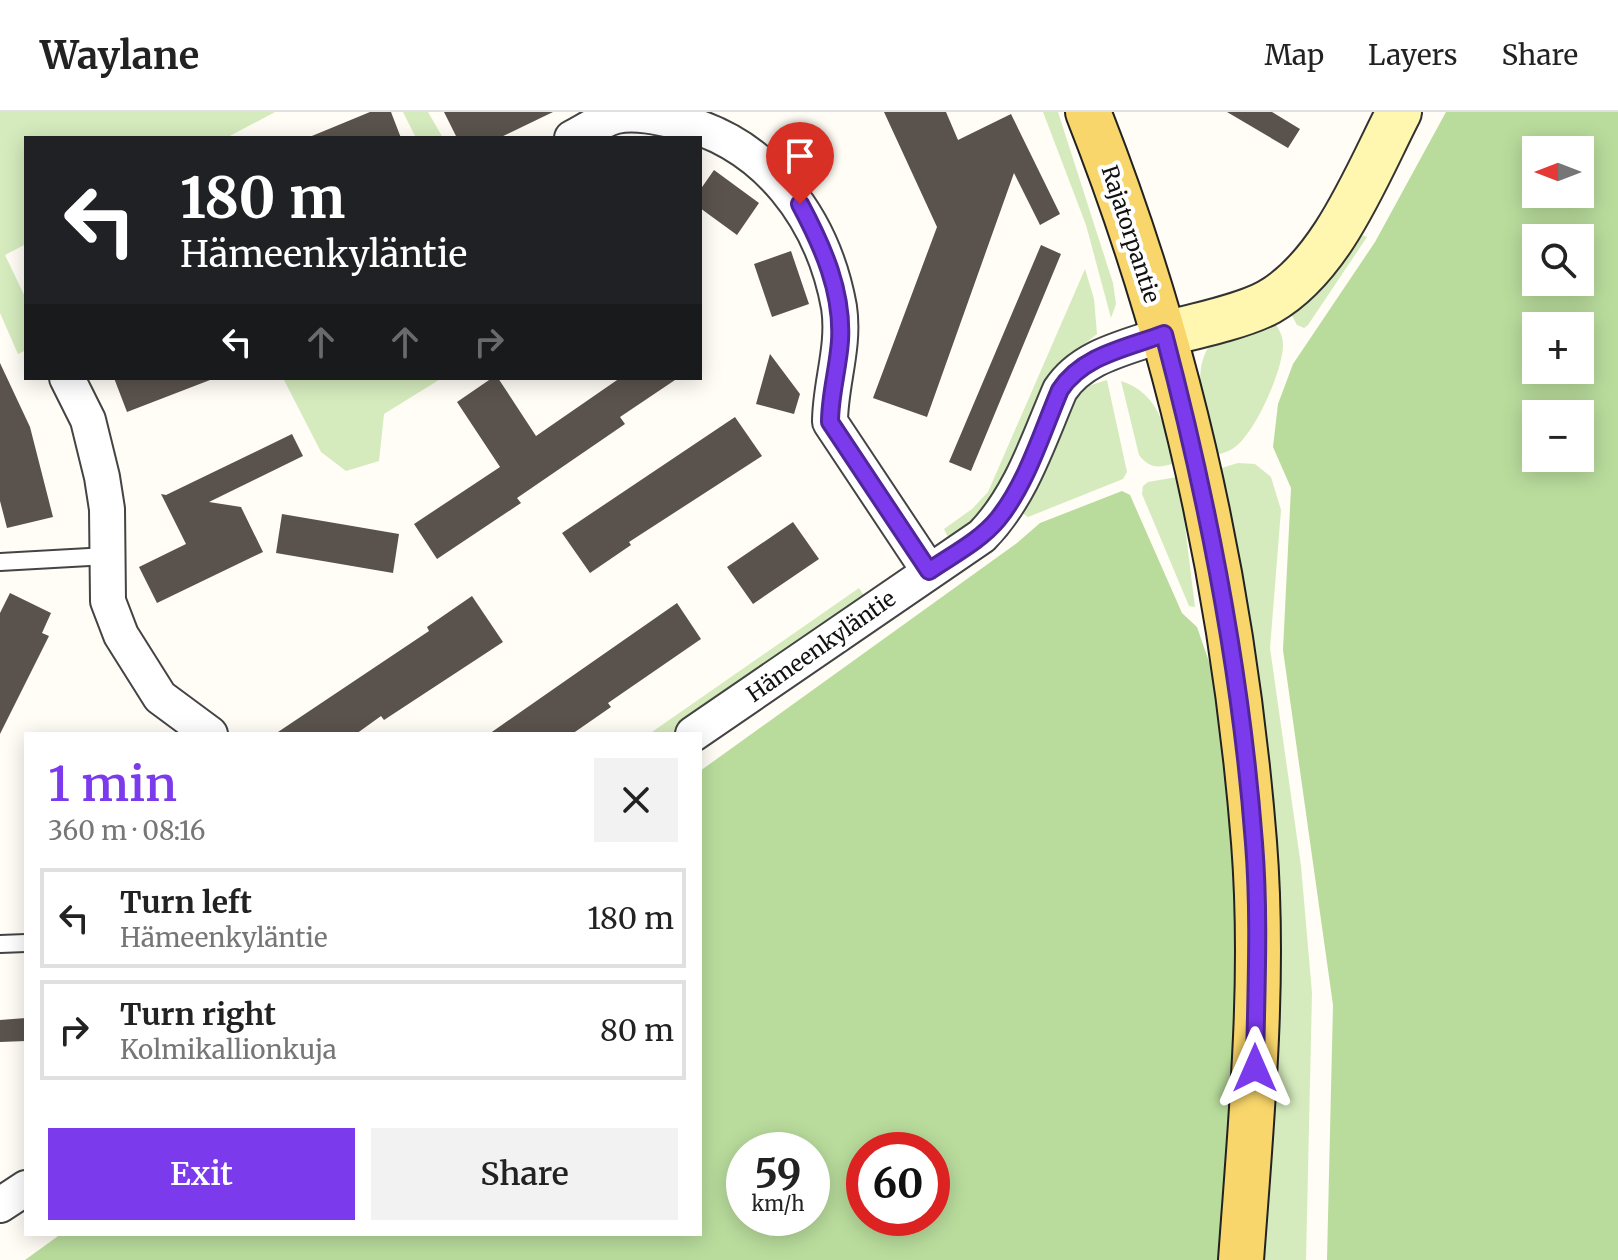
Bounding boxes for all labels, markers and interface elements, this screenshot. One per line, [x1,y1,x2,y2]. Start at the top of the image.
text: Waylane [40,32,199,79]
text: Map [1264,37,1324,73]
text: Layers [1368,37,1457,73]
text: Share [1501,37,1578,73]
pin [766,122,834,204]
icon: arrive [778,134,822,178]
north arrow [1522,136,1594,208]
map controls [1522,136,1594,472]
street label: Rajatorpantie [1096,162,1166,306]
text: 180 m [180,163,345,233]
icon: left [48,168,152,272]
button: search [1522,224,1594,296]
text: Hämeenkyläntie [180,232,467,277]
button: + [1522,312,1594,384]
icon: left [215,320,259,364]
icon: ahead [299,320,343,364]
icon: ahead [383,320,427,364]
icon: right [467,320,511,364]
button: − [1522,400,1594,472]
street label: Hämeenkyläntie [741,584,901,708]
text: 1 min [48,754,177,814]
button: close [594,758,678,842]
text: 360 m · 08:16 [48,814,205,847]
text: Turn left [120,883,252,921]
icon: left [52,896,96,940]
text: 180 m [587,899,674,937]
text: Hämeenkyläntie [120,921,327,954]
text: Turn right [120,995,276,1033]
icon: right [52,1008,96,1052]
text: 80 m [600,1011,674,1049]
position arrow [1213,1026,1297,1110]
text: Kolmikallionkuja [120,1033,337,1066]
button: Exit [48,1128,355,1220]
button: Share [371,1128,678,1220]
speed limit sign: 60 [846,1132,950,1236]
text: 59 [755,1149,801,1199]
text: km/h [752,1191,804,1216]

